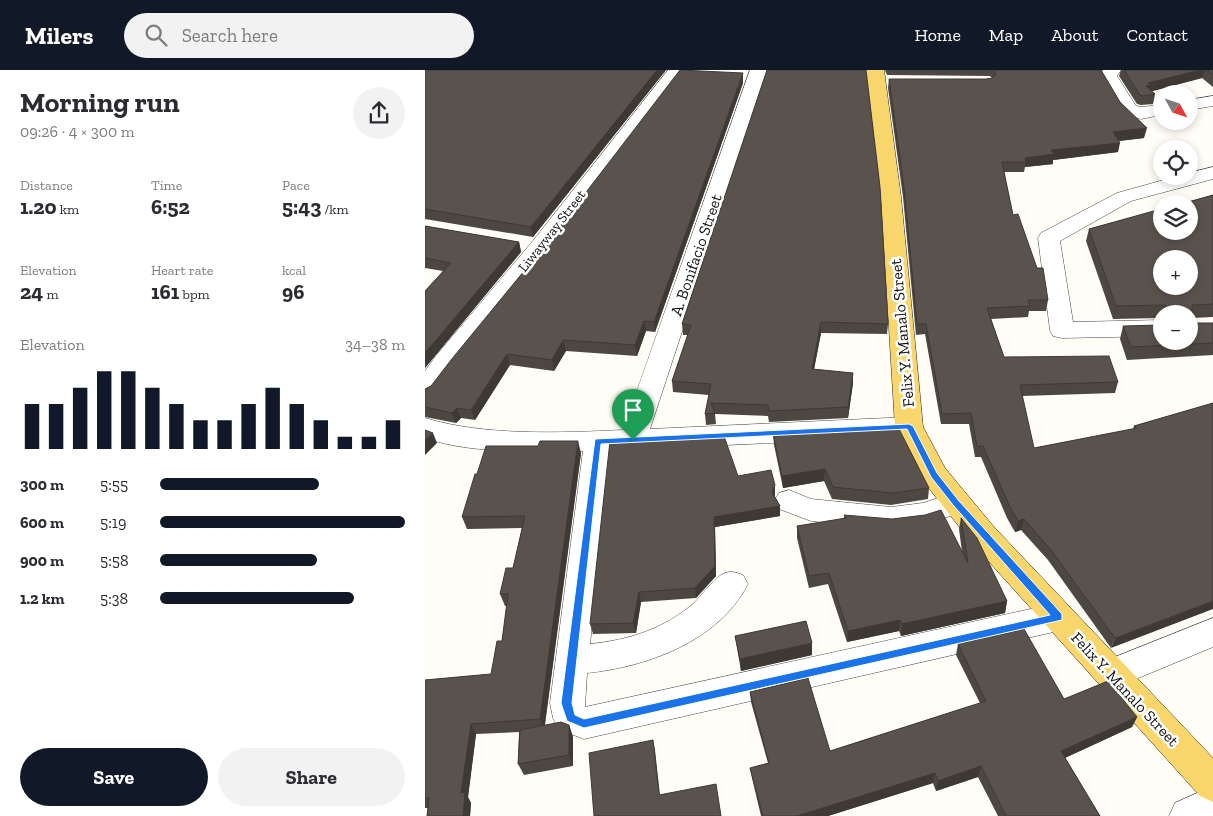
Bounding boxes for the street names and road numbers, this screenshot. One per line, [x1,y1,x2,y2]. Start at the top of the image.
street label: Liwayway Street [515,186,590,276]
street label: A. Bonifacio Street [666,192,726,318]
street label: Felix Y. Manalo Street [886,258,918,408]
street label: Felix Y. Manalo Street [1067,628,1183,750]

